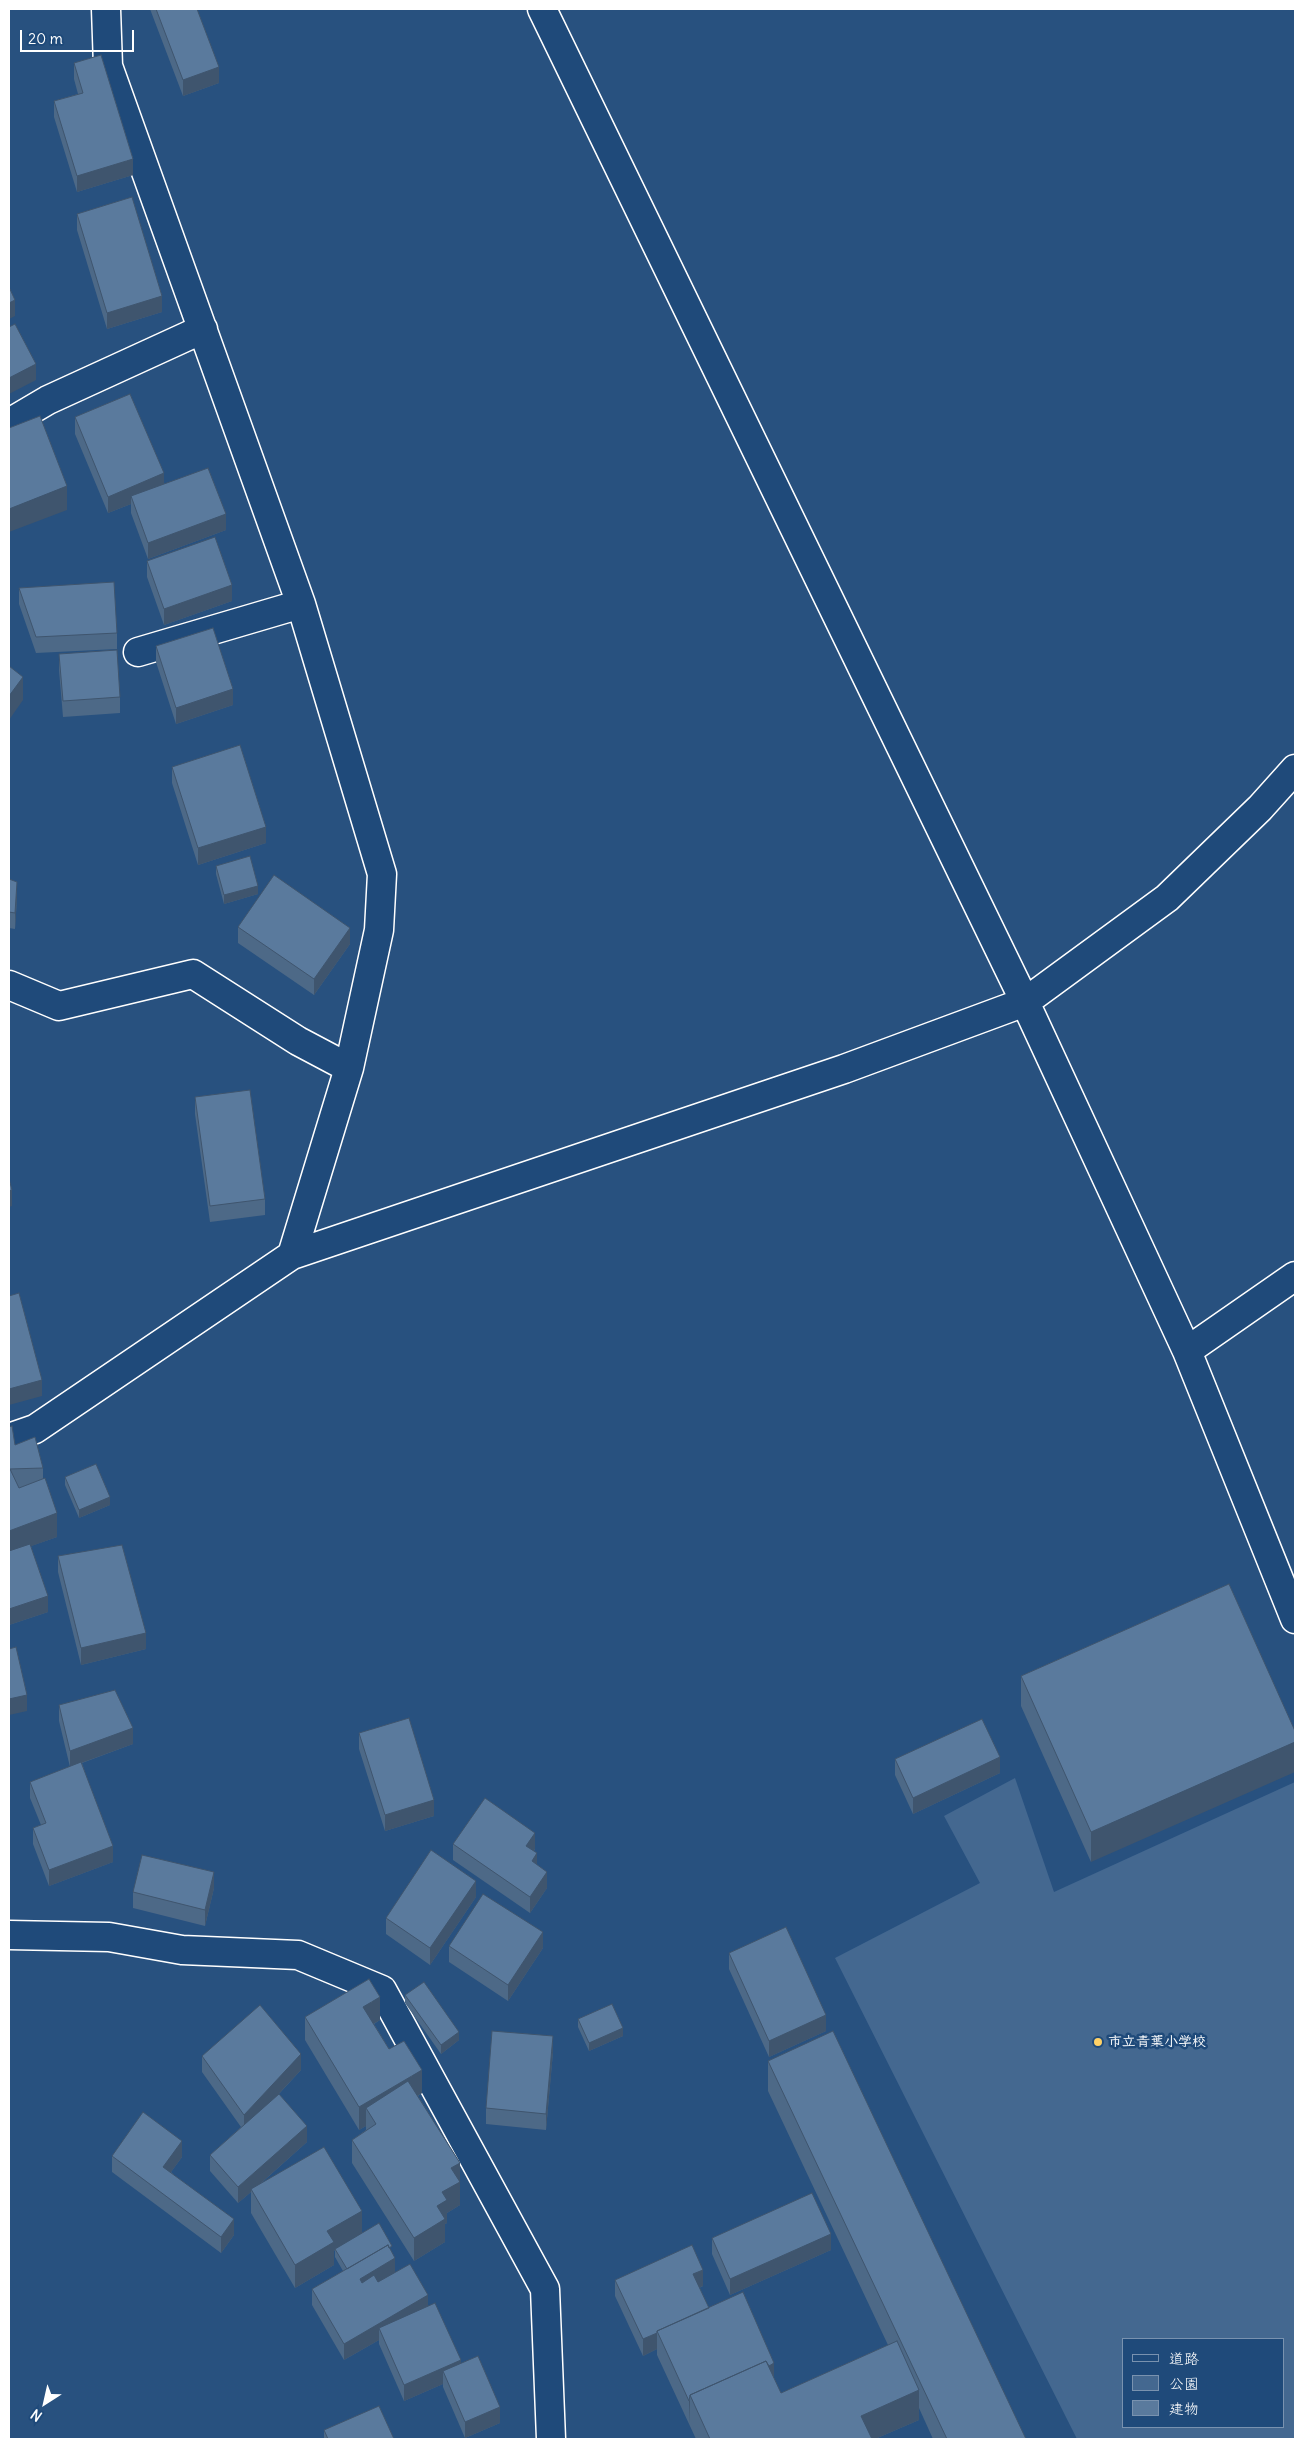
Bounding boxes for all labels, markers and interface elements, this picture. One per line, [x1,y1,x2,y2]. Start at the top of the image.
scale bar [22,20,136,52]
text: 20 m [28,29,63,48]
place label: 市立青葉小学校 [1108,2034,1206,2050]
marker: 市立青葉小学校 [1092,2036,1104,2048]
legend [1122,2338,1284,2428]
text: 道路 [1169,2349,1199,2368]
text: 公園 [1169,2374,1199,2393]
north arrow [20,2378,70,2428]
text: 建物 [1169,2399,1199,2418]
text: N [27,2405,46,2425]

